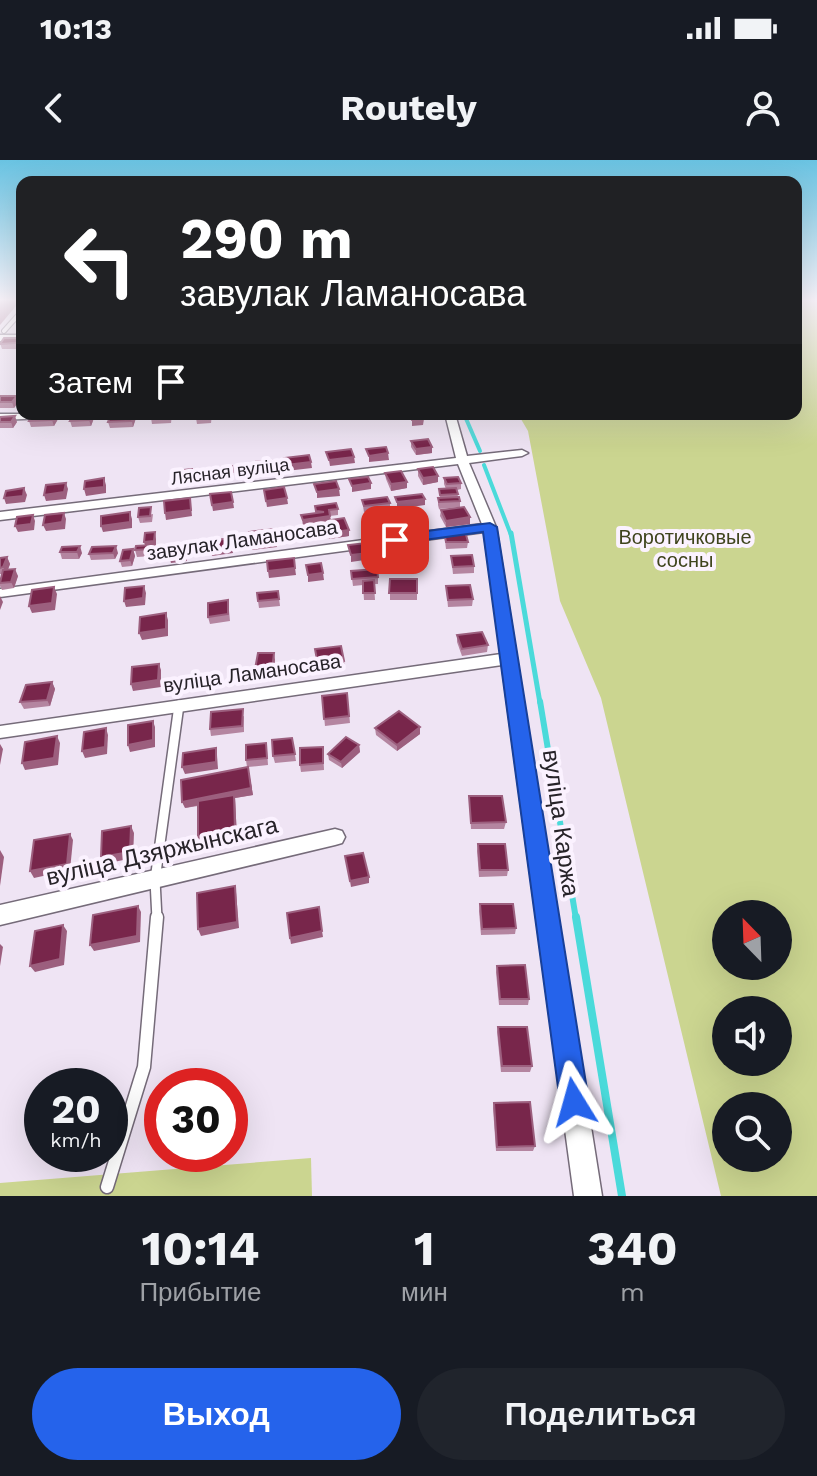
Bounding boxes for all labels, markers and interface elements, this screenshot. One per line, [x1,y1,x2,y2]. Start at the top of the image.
text: 10:13 [40,11,112,46]
icon: back [32,86,76,130]
icon: person [741,86,785,130]
text: Routely [340,87,477,129]
text: 290 m [180,206,353,272]
icon: left [48,208,152,312]
text: завулак Ламаносава [180,273,526,315]
icon: arrive [149,360,193,404]
text: Затем [48,365,133,400]
street label: Лясная вуліца [170,453,291,489]
pin [361,506,429,574]
street label: завулак Ламаносава [145,515,340,565]
icon: arrive [373,518,417,562]
park label: Воротичковые сосны [618,525,752,572]
street label: вуліца Ламаносава [162,649,343,697]
street label: вуліца Каржа [537,748,585,899]
street label: вуліца Дзяржынскага [43,811,281,891]
north arrow [712,900,792,980]
map controls [712,900,792,1172]
button: sound [712,996,792,1076]
position arrow [532,1060,616,1144]
speed limit sign: 30 [144,1068,248,1172]
text: 20 [51,1086,101,1133]
button: search [712,1092,792,1172]
text: km/h [50,1128,102,1152]
text: 10:14 [142,1220,259,1277]
text: 1 [414,1220,435,1277]
text: 340 [587,1220,678,1277]
text: Прибытие [139,1277,262,1307]
text: мин [401,1277,448,1307]
text: m [620,1277,645,1307]
button: Выход [32,1368,401,1460]
button: Поделиться [417,1368,785,1460]

